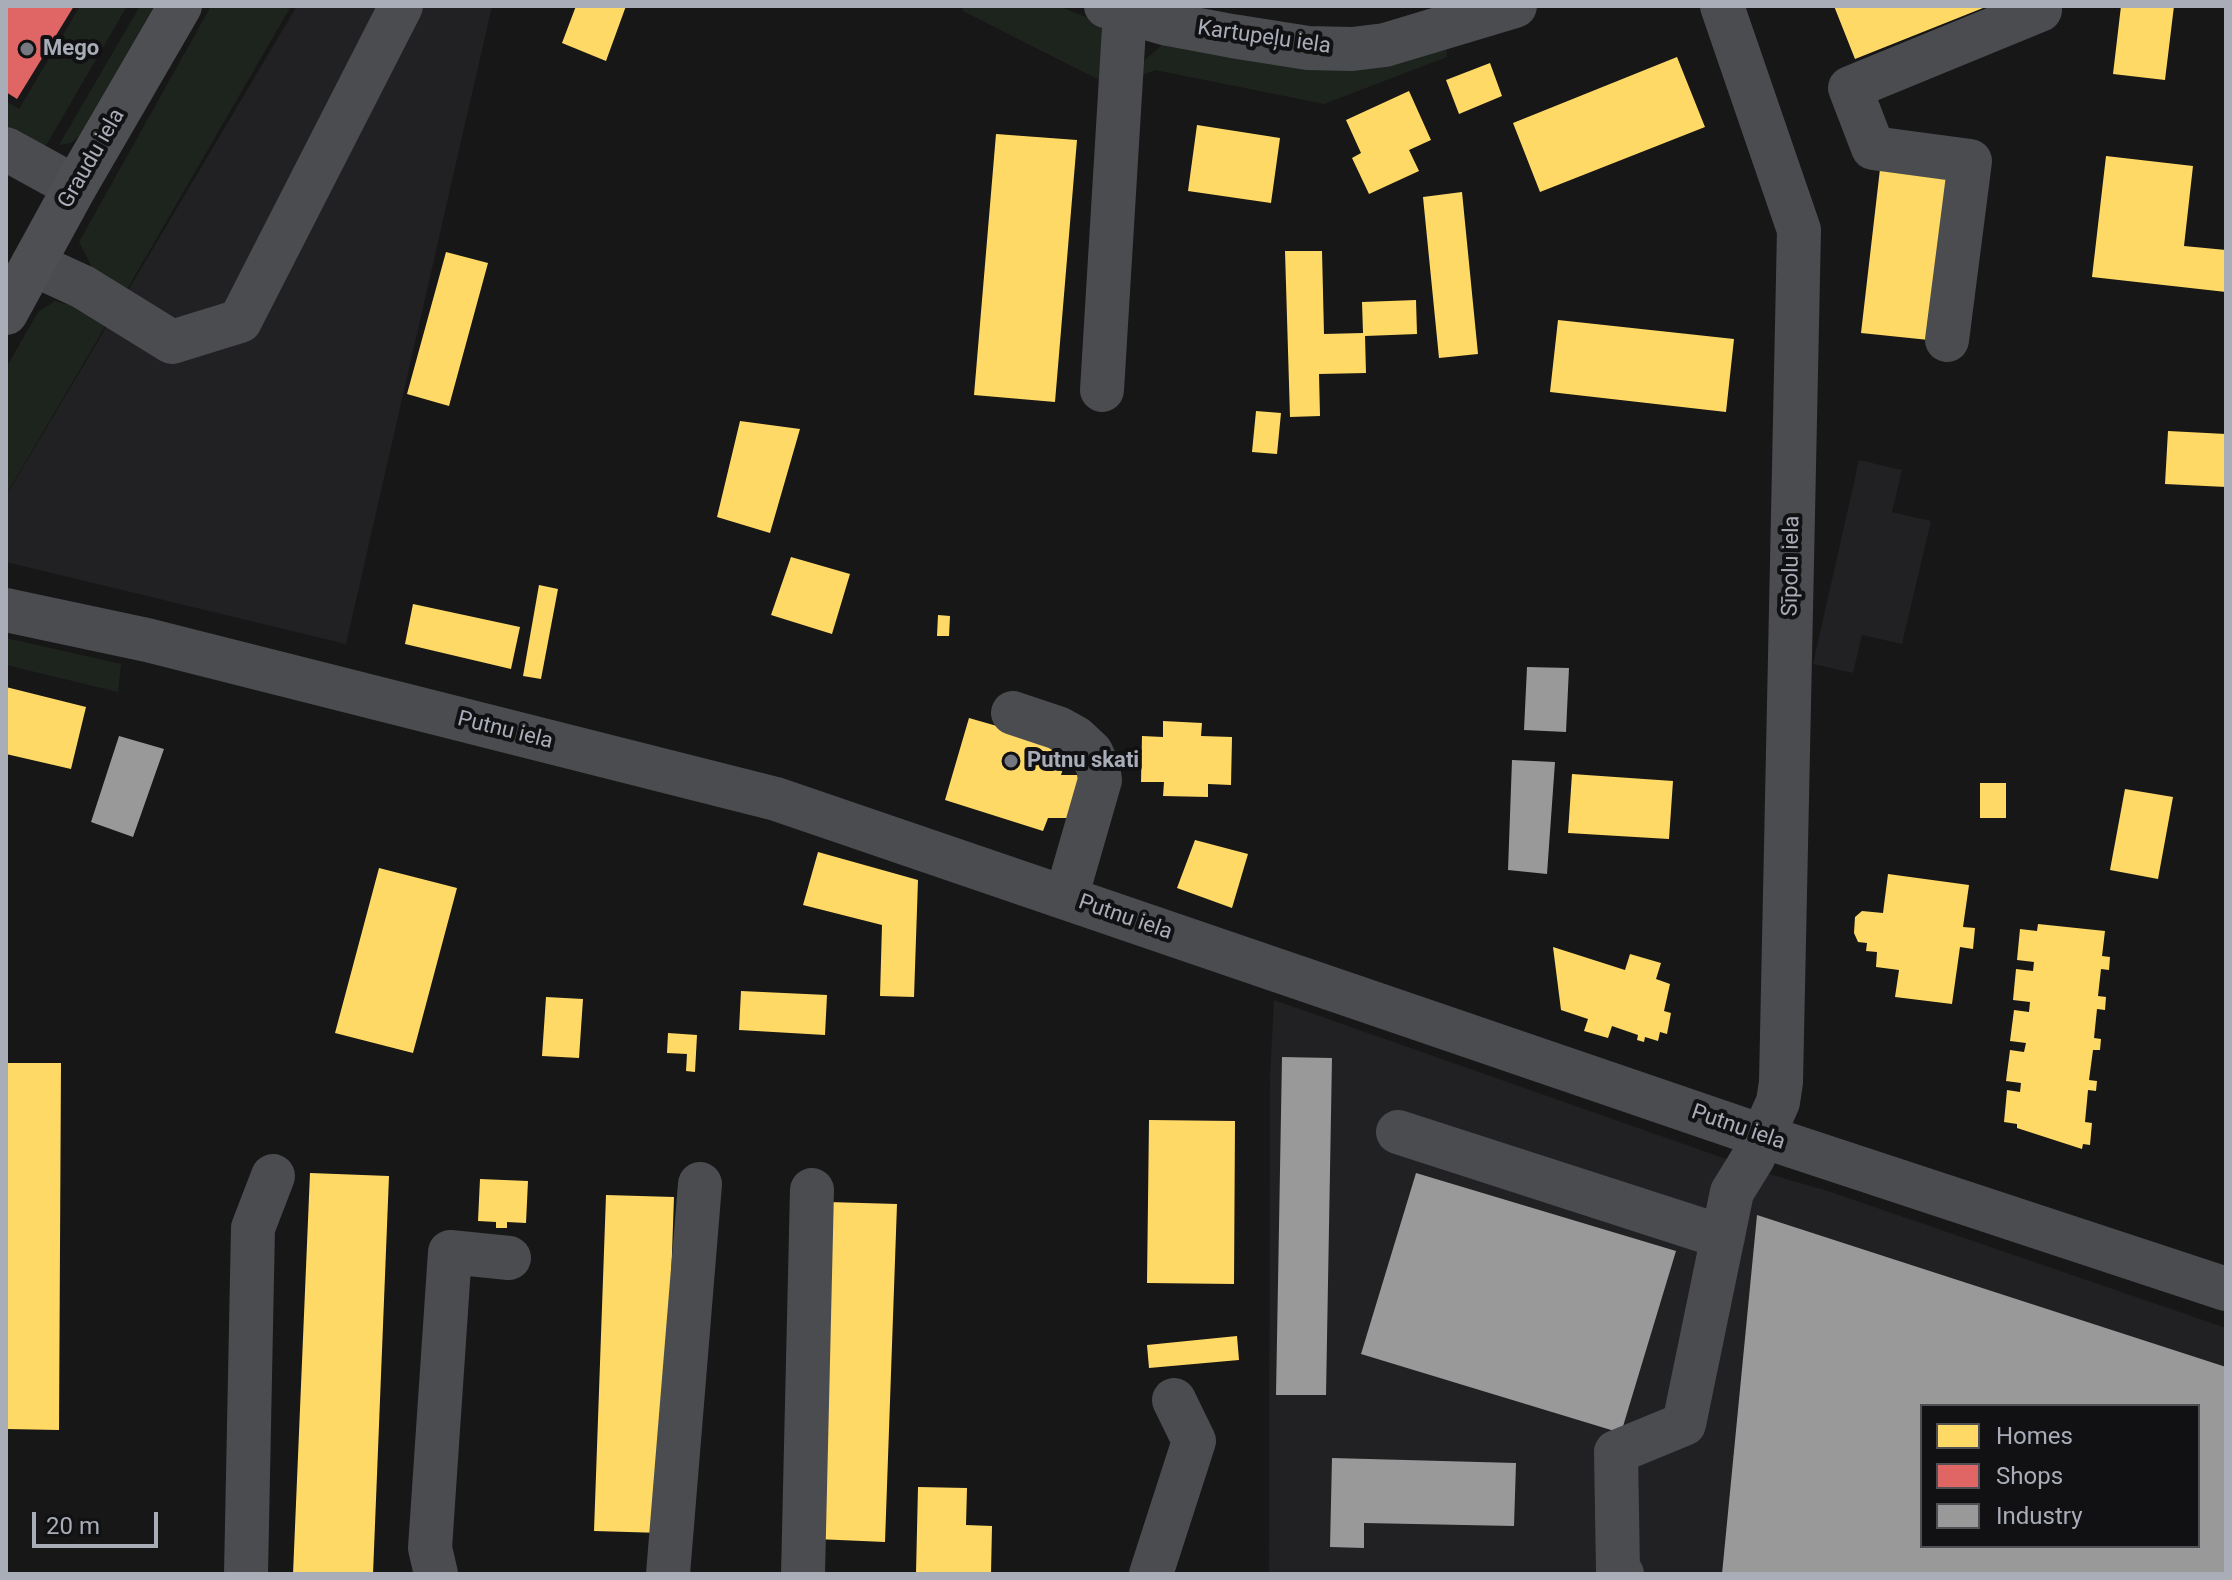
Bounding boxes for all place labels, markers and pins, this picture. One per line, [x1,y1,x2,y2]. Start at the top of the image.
place label: Mego [43,36,99,62]
marker: Mego [18,40,36,58]
place label: Putnu skati [1027,748,1139,774]
marker: Putnu skati [1002,752,1020,770]

